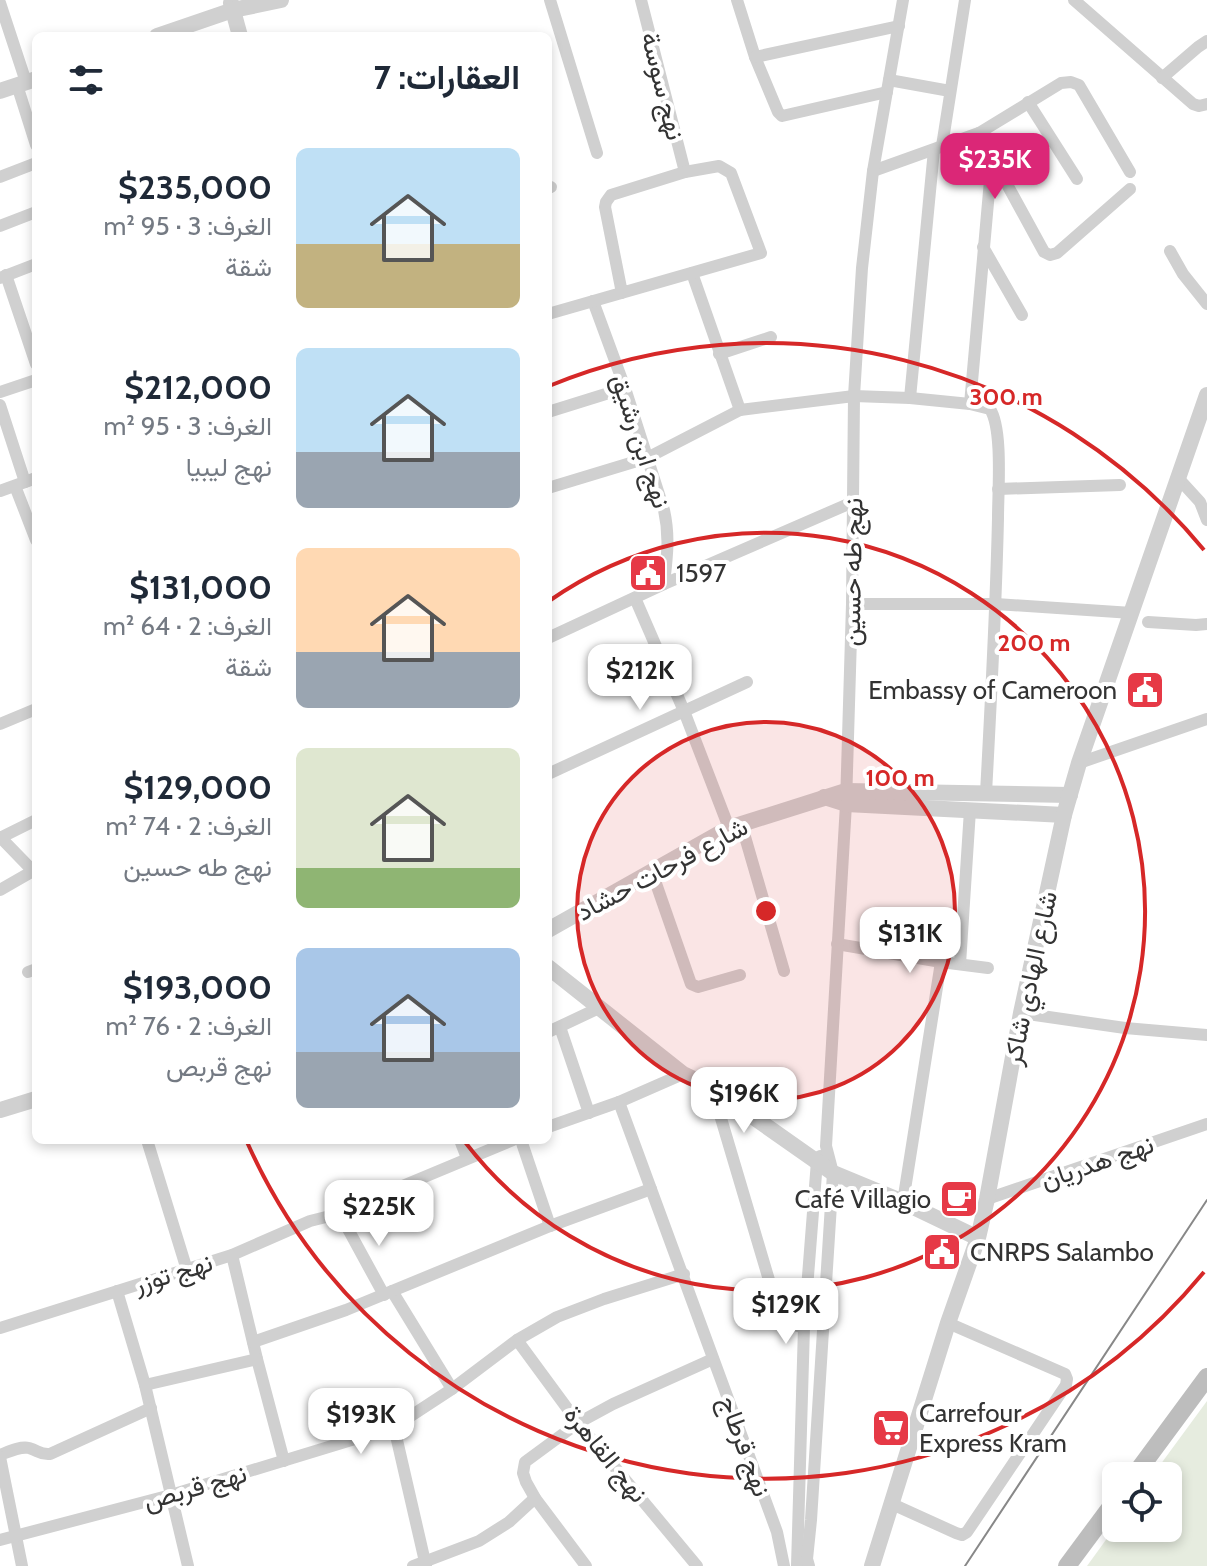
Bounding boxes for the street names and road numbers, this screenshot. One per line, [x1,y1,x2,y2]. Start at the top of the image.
street label: نهج سوسة [632,29,692,144]
street label: نهج ابن رشيق [602,370,678,513]
street label: نهج طه حسين [835,497,871,647]
street label: شارع فرحات حشاد [571,810,754,929]
street label: شارع الهادي شاكر [996,888,1069,1070]
street label: نهج هدريان [1036,1128,1158,1198]
street label: نهج توزر [129,1246,217,1302]
street label: نهج قرطاج [710,1391,778,1502]
street label: نهج القاهرة [556,1399,655,1510]
street label: نهج قربص [140,1457,251,1519]

